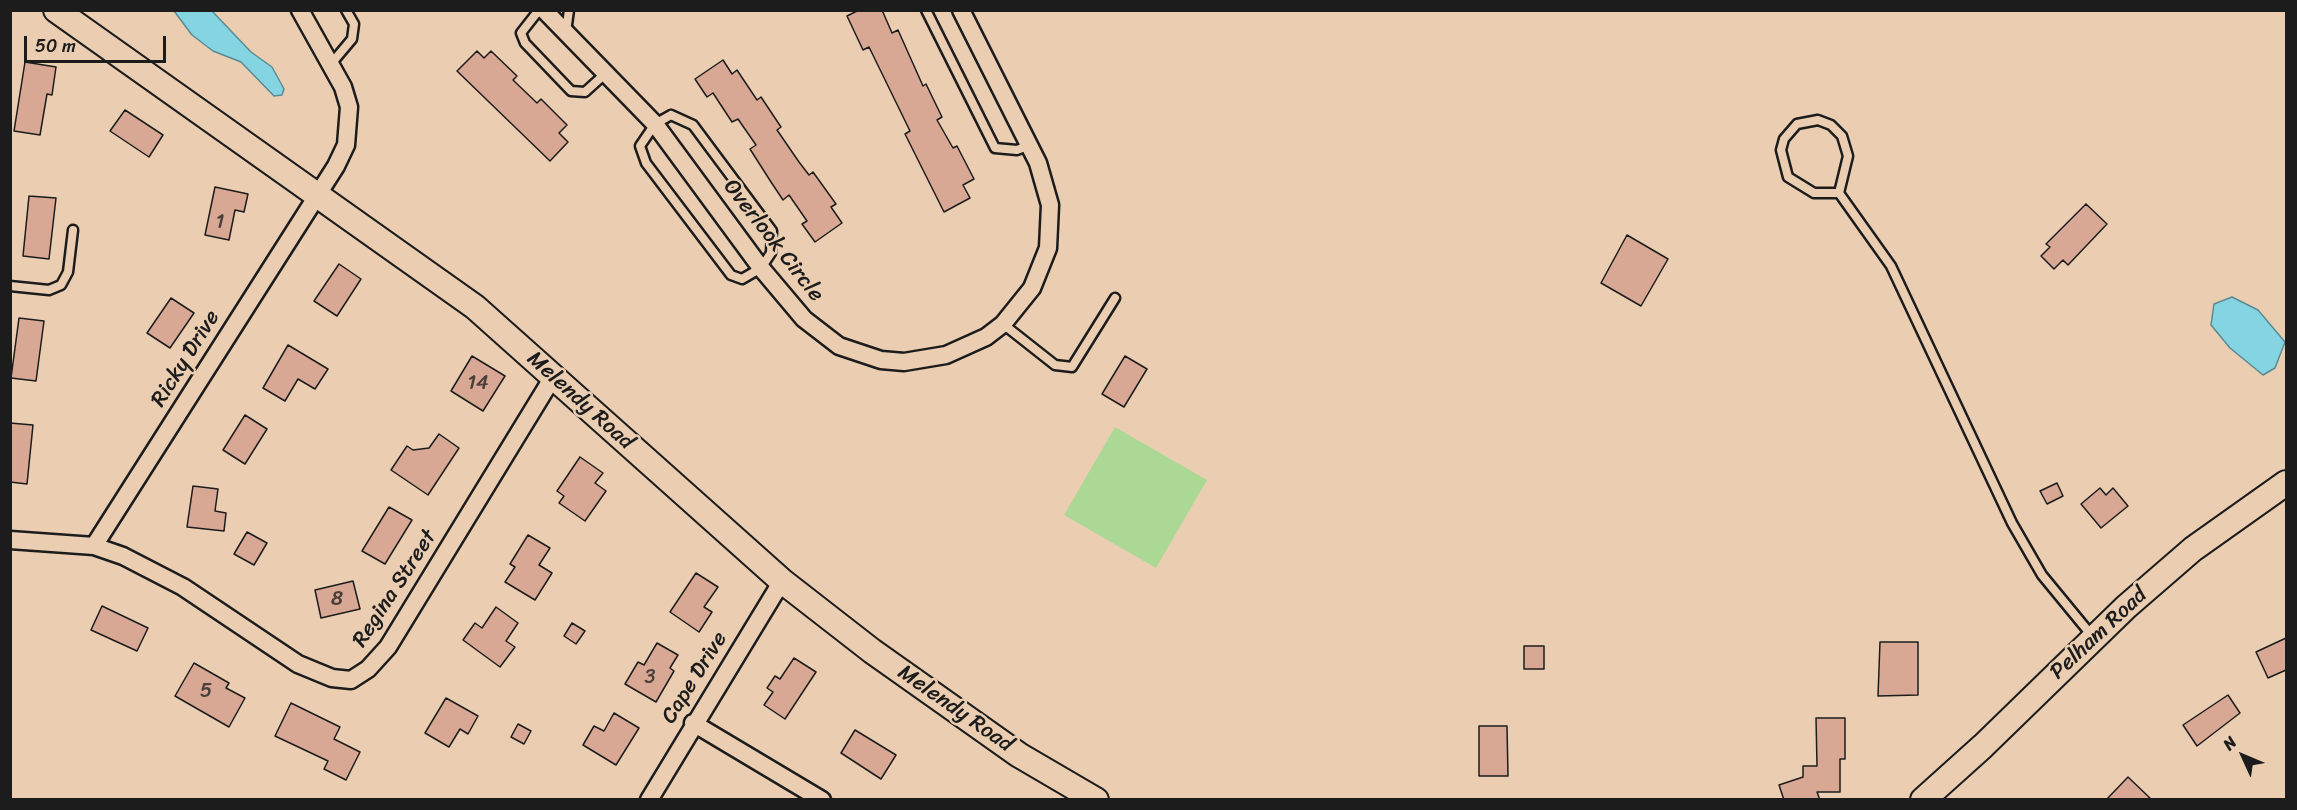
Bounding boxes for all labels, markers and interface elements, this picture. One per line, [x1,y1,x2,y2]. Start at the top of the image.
scale bar [27,24,170,62]
text: 50 m [35,30,76,62]
street label: Overlook Circle [717,175,829,307]
house number: 1 [216,211,224,235]
street label: Ricky Drive [146,306,226,412]
street label: Melendy Road [521,346,639,456]
house number: 14 [467,372,489,396]
street label: Regina Street [347,525,443,653]
street label: Pelham Road [2045,582,2153,686]
house number: 8 [331,588,343,612]
street label: Cape Drive [656,627,734,729]
street label: Melendy Road [892,660,1018,758]
house number: 3 [645,666,655,690]
house number: 5 [200,680,212,704]
north arrow [2213,726,2273,786]
text: N [2215,729,2244,757]

